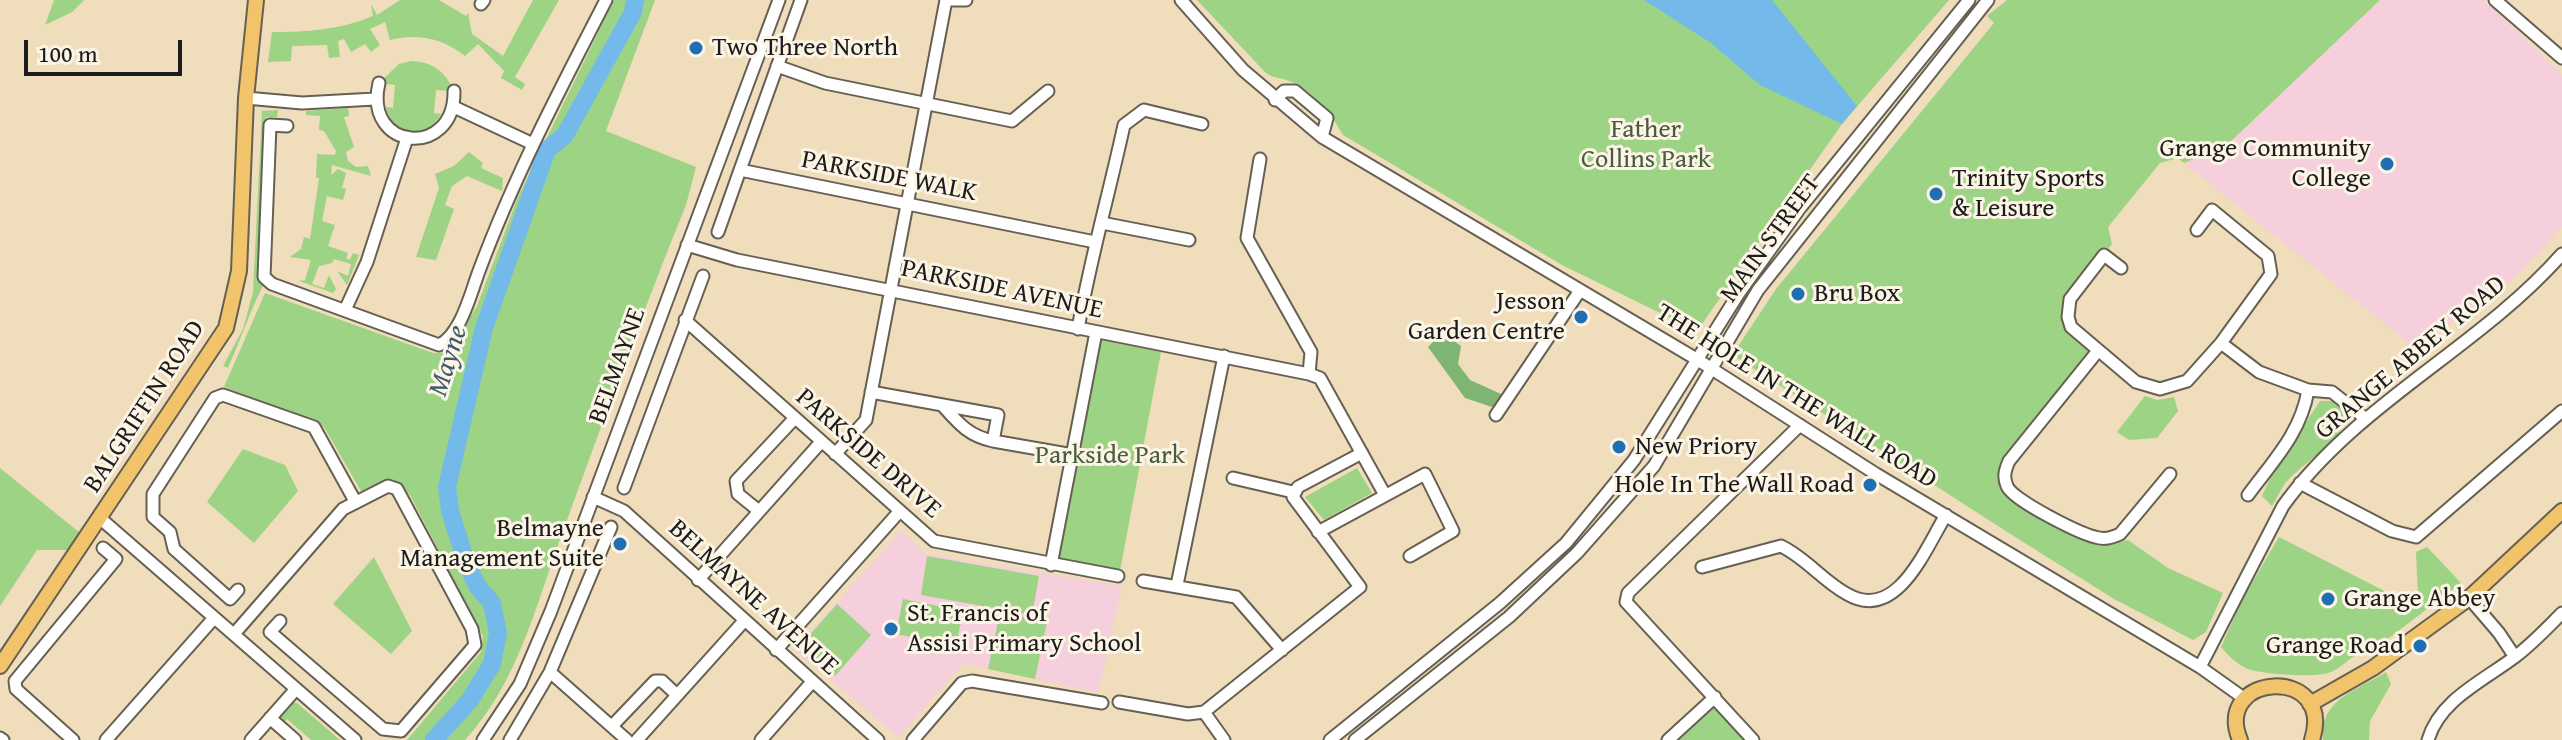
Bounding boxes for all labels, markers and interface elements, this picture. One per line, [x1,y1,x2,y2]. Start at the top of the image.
scale bar [28,24,186,74]
place label: Two Three North [712,32,898,64]
text: 100 m [38,36,98,71]
marker: Two Three North [687,39,705,57]
park label: Father Collins Park [1581,114,1711,176]
place label: Grange Community College [2159,133,2371,194]
street label: PARKSIDE WALK [799,145,979,209]
marker: Grange Community College [2378,155,2396,173]
place label: Trinity Sports & Leisure [1952,163,2105,224]
street label: MAIN STREET [1714,169,1828,309]
marker: Trinity Sports & Leisure [1927,185,1945,203]
street label: PARKSIDE AVENUE [898,253,1106,327]
street label: GRANGE ABBEY ROAD [2310,269,2512,447]
place label: Bru Box [1814,278,1900,310]
marker: Bru Box [1789,285,1807,303]
place label: Jesson Garden Centre [1408,286,1565,348]
street label: THE HOLE IN THE WALL ROAD [1650,298,1942,496]
street label: BELMAYNE [583,304,653,428]
marker: Jesson Garden Centre [1572,308,1590,326]
street label: BALGRIFFIN ROAD [78,315,212,499]
water label: Mayne [422,322,476,400]
street label: PARKSIDE DRIVE [789,382,947,526]
place label: New Priory [1635,431,1757,463]
marker: New Priory [1610,438,1628,456]
park label: Parkside Park [1035,440,1185,472]
place label: Hole In The Wall Road [1615,469,1854,501]
marker: Hole In The Wall Road [1861,476,1879,494]
place label: Belmayne Management Suite [400,513,604,574]
street label: BELMAYNE AVENUE [662,513,844,683]
marker: Belmayne Management Suite [611,535,629,553]
place label: Grange Abbey [2344,583,2495,615]
marker: Grange Abbey [2319,590,2337,608]
place label: St. Francis of Assisi Primary School [907,598,1141,660]
marker: St. Francis of Assisi Primary School [882,620,900,638]
place label: Grange Road [2266,630,2404,662]
marker: Grange Road [2411,637,2429,655]

